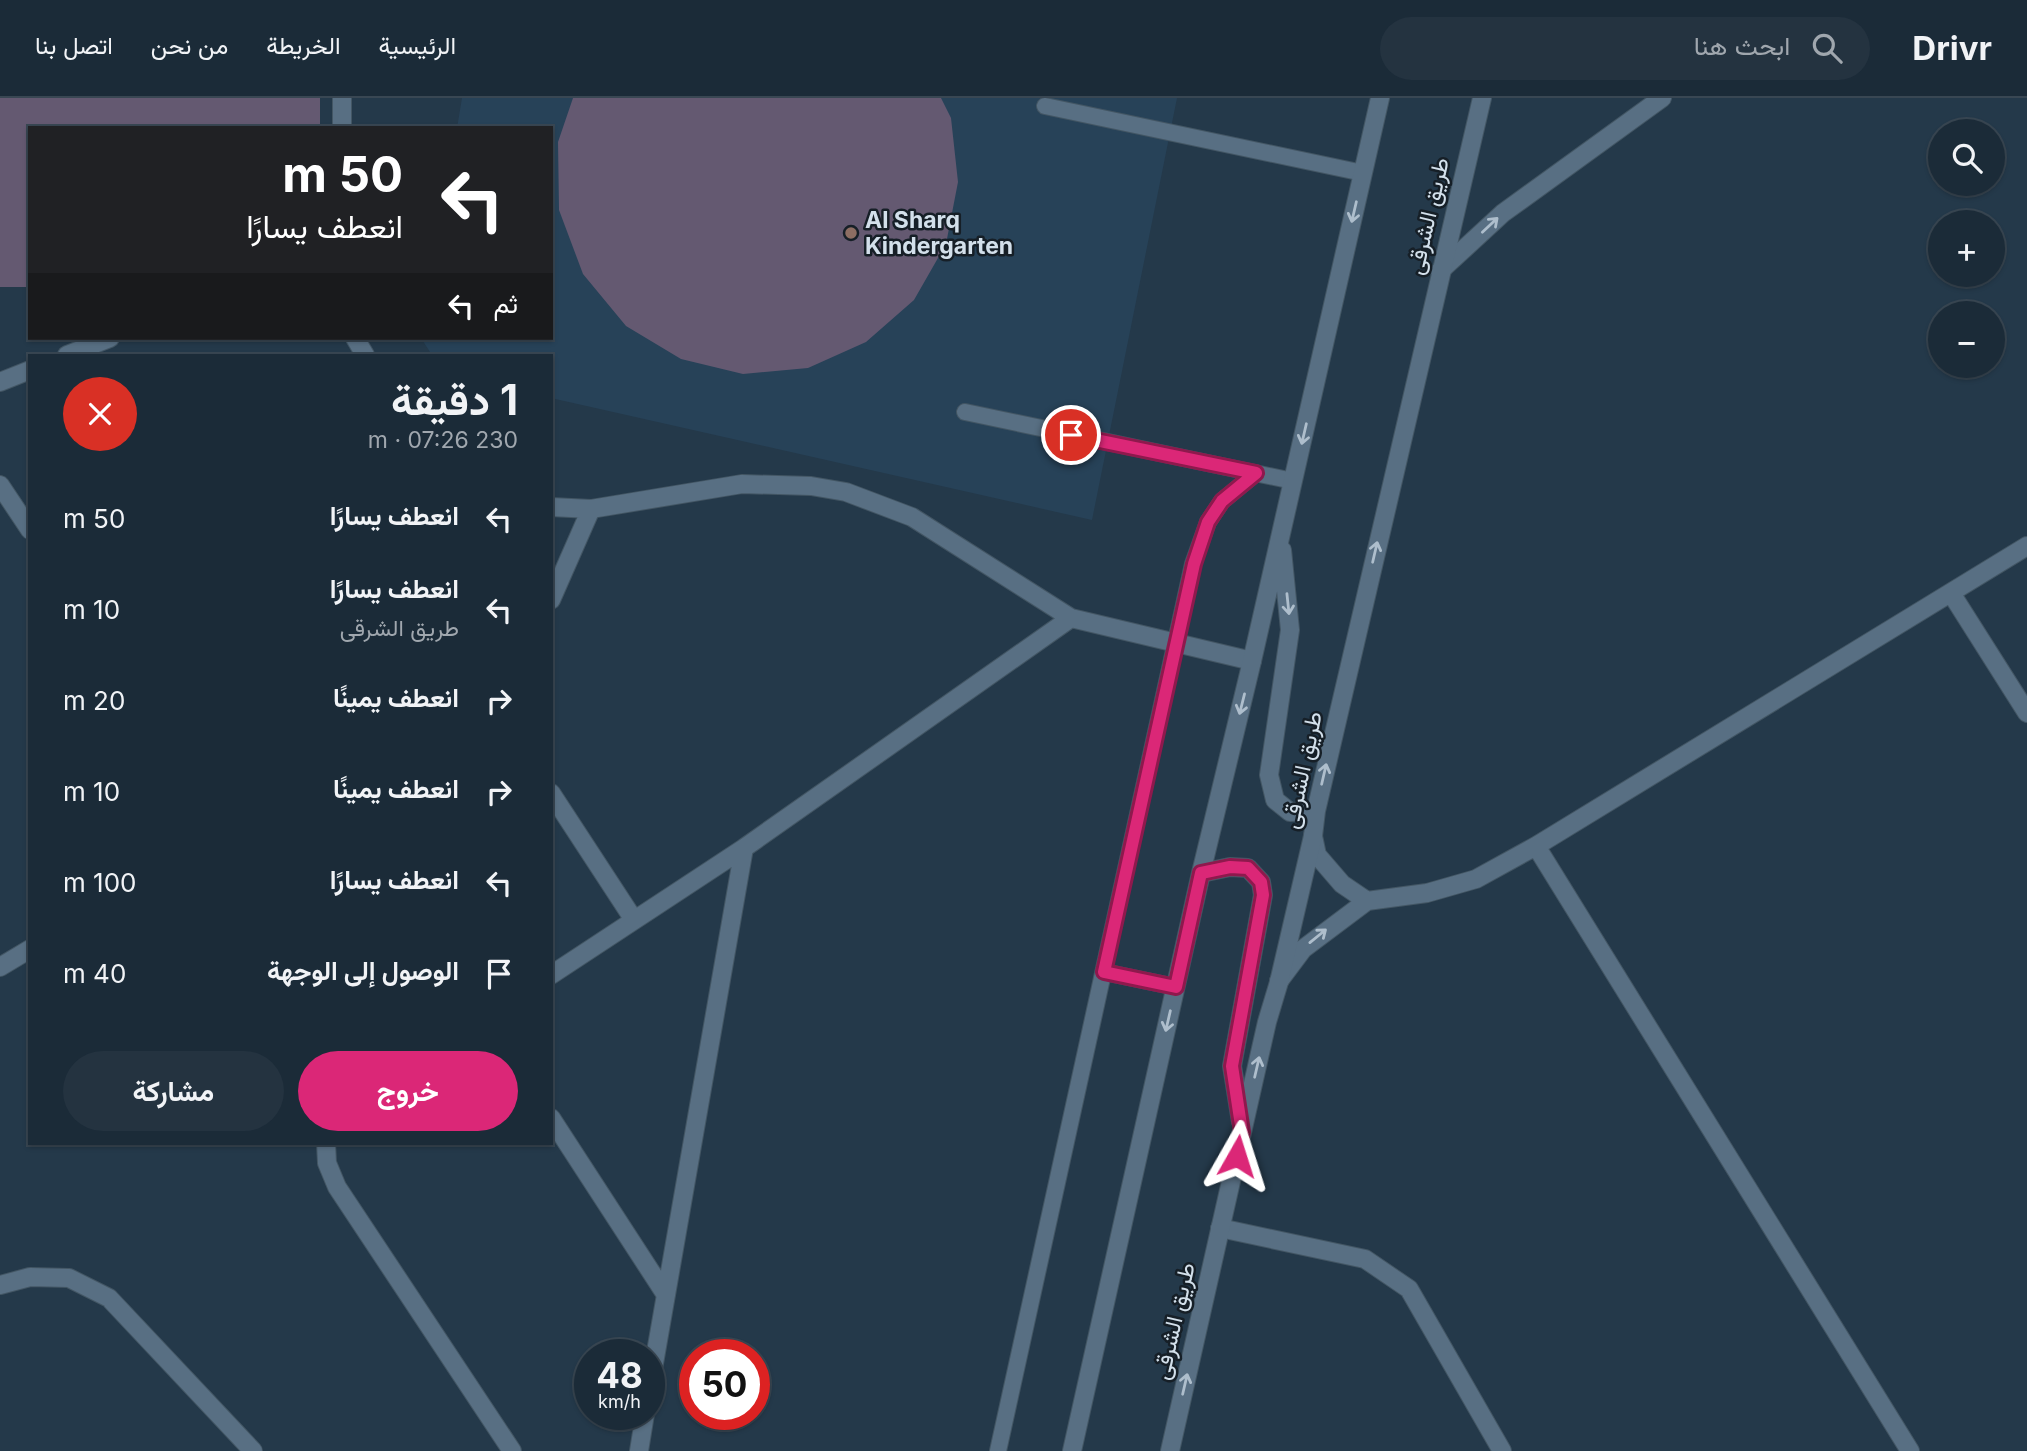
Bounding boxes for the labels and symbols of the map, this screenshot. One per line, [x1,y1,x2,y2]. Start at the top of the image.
street label: طريق الشرقى [1401,155,1456,278]
one-way arrow [1347,200,1360,223]
place label: Al Sharq Kindergarten [865,206,1013,260]
one-way arrow [1481,216,1498,233]
marker: Al Sharq Kindergarten [843,225,859,241]
pin [1041,405,1101,465]
one-way arrow [1296,422,1310,445]
one-way arrow [1369,541,1383,564]
one-way arrow [1281,592,1294,615]
one-way arrow [1235,692,1248,715]
street label: طريق الشرقى [1276,709,1329,831]
one-way arrow [1318,763,1331,786]
one-way arrow [1309,929,1327,944]
one-way arrow [1161,1009,1174,1032]
one-way arrow [1251,1056,1265,1079]
position arrow [1200,1119,1274,1193]
street label: طريق الشرقى [1147,1260,1202,1383]
speed limit sign: 50 [679,1339,770,1430]
one-way arrow [1179,1373,1192,1396]

